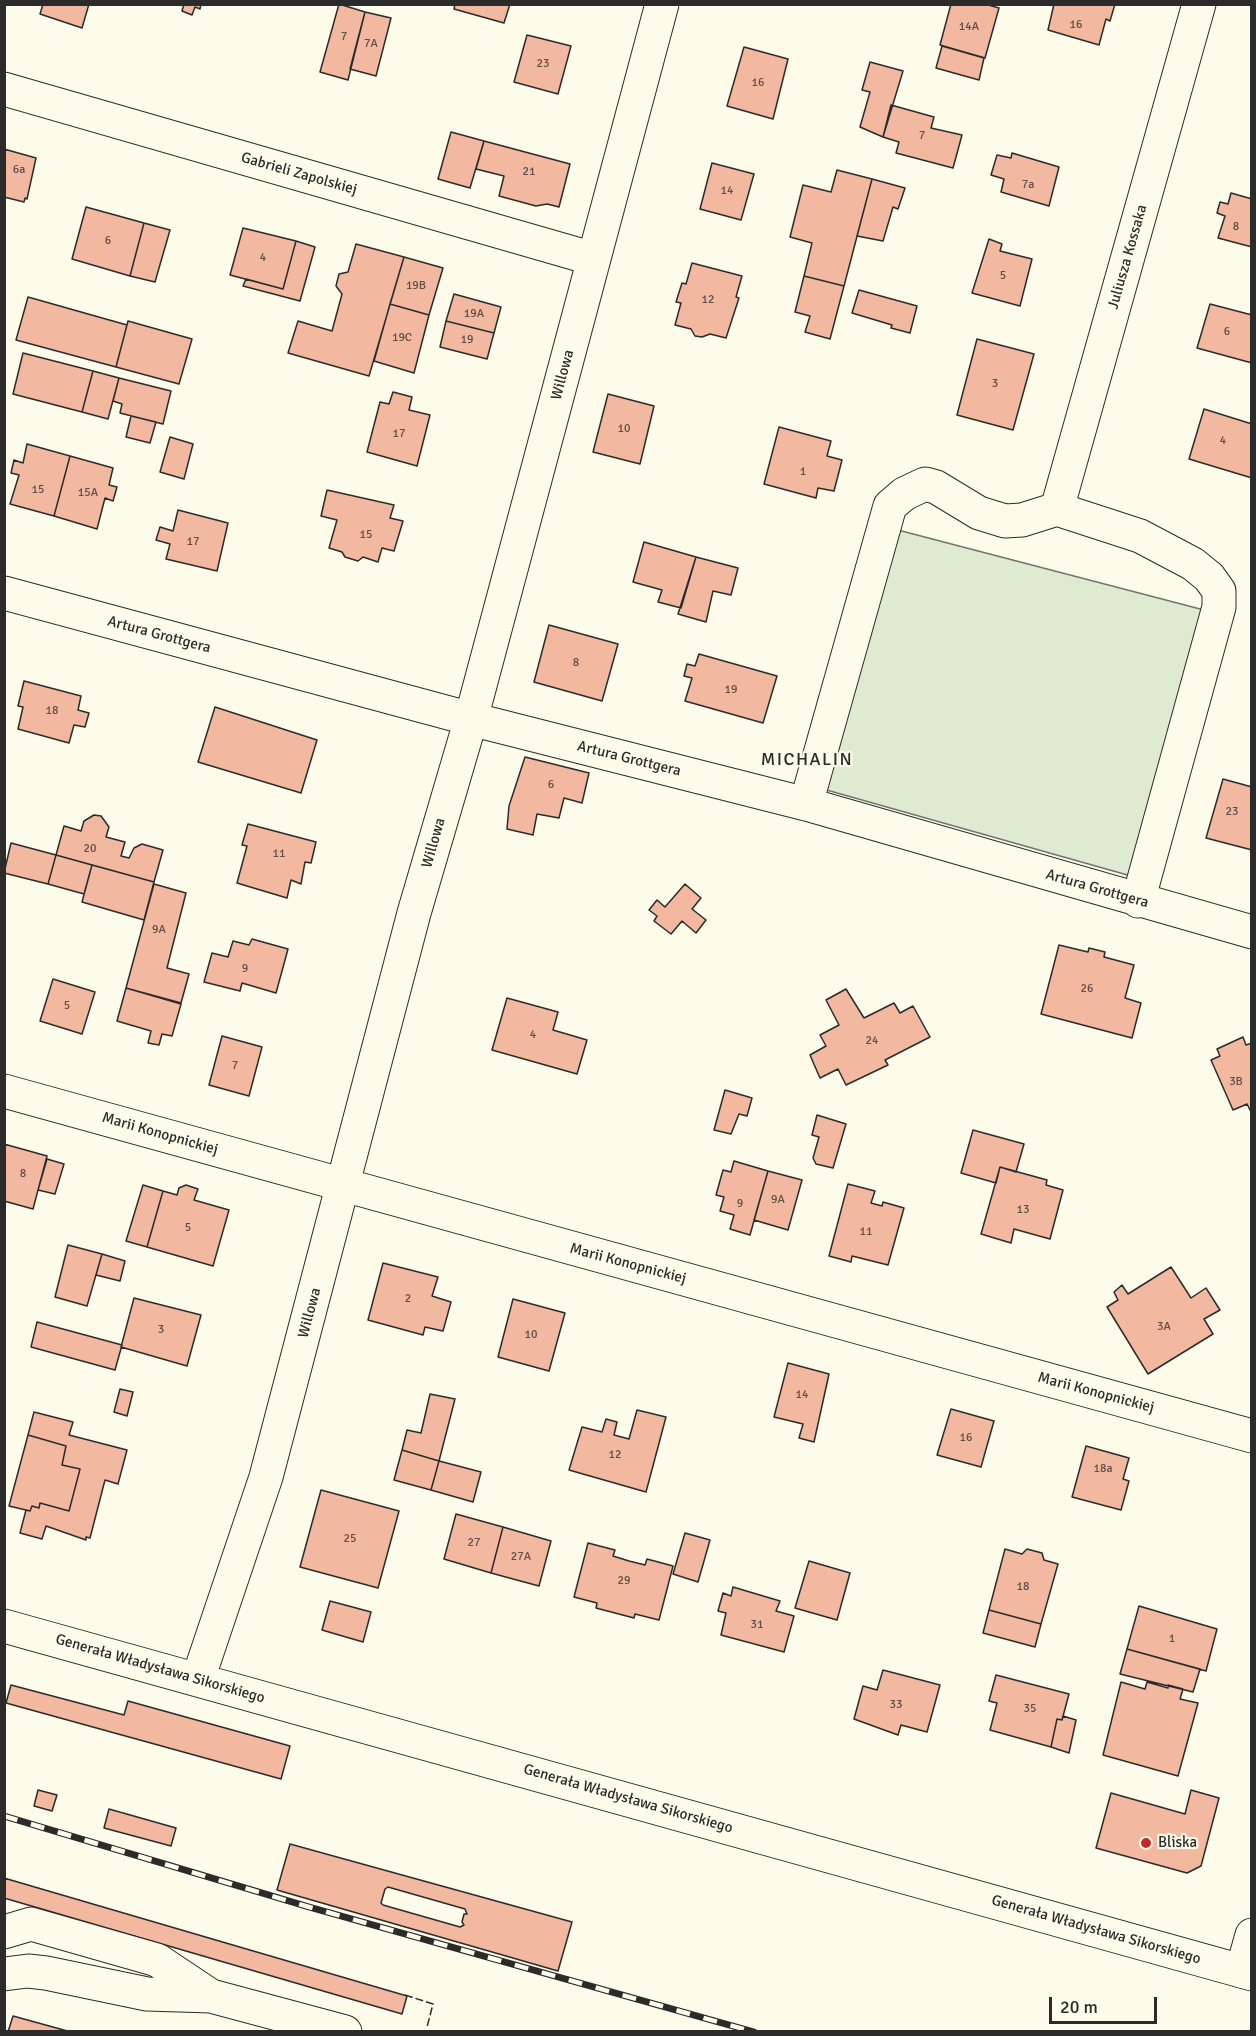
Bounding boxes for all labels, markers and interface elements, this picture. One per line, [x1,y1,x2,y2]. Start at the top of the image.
house number: 16 [1070,18,1082,32]
house number: 14A [959,20,979,34]
house number: 7 [341,30,347,44]
house number: 7A [364,37,378,51]
house number: 23 [537,57,549,71]
house number: 16 [752,76,764,90]
house number: 7 [919,129,925,143]
street label: Gabrieli Zapolskiej [239,149,359,199]
house number: 6a [13,163,25,177]
house number: 21 [523,165,535,179]
house number: 7a [1022,178,1034,192]
house number: 14 [721,184,733,198]
street label: Juliusza Kossaka [1104,203,1152,311]
house number: 8 [1233,220,1239,234]
house number: 6 [105,234,111,248]
house number: 4 [260,251,266,265]
house number: 5 [1000,269,1006,283]
house number: 19B [406,279,426,293]
house number: 12 [702,293,714,307]
house number: 19A [464,307,484,321]
house number: 6 [1224,325,1230,339]
house number: 19C [392,331,412,345]
house number: 19 [461,333,473,347]
street label: Willowa [548,348,578,402]
house number: 3 [992,377,998,391]
house number: 10 [618,422,630,436]
house number: 17 [393,427,405,441]
house number: 4 [1220,434,1226,448]
house number: 1 [800,465,806,479]
house number: 15 [32,483,44,497]
house number: 15A [78,486,98,500]
house number: 15 [360,528,372,542]
house number: 17 [187,535,199,549]
street label: Artura Grottgera [105,613,213,657]
house number: 8 [573,656,579,670]
house number: 19 [725,683,737,697]
house number: 18 [46,704,58,718]
street label: Artura Grottgera [575,737,683,781]
district label: MICHALIN [761,749,853,771]
house number: 6 [548,778,554,792]
house number: 23 [1226,805,1238,819]
street label: Willowa [418,816,450,870]
house number: 20 [84,842,96,856]
house number: 11 [273,847,285,861]
street label: Artura Grottgera [1043,866,1151,912]
house number: 9A [152,923,166,937]
house number: 9 [242,962,248,976]
house number: 26 [1081,982,1093,996]
house number: 5 [64,999,70,1013]
house number: 4 [530,1028,536,1042]
house number: 24 [866,1034,878,1048]
house number: 7 [232,1059,238,1073]
house number: 3B [1229,1075,1243,1089]
street label: Marii Konopnickiej [100,1109,220,1159]
house number: 8 [20,1167,26,1181]
house number: 9A [771,1193,785,1207]
house number: 9 [737,1197,743,1211]
house number: 13 [1017,1203,1029,1217]
house number: 5 [185,1221,191,1235]
house number: 11 [860,1225,872,1239]
street label: Marii Konopnickiej [568,1240,688,1288]
street label: Willowa [295,1286,325,1340]
house number: 2 [405,1292,411,1306]
house number: 3A [1157,1320,1171,1334]
house number: 3 [158,1323,164,1337]
house number: 10 [525,1328,537,1342]
street label: Marii Konopnickiej [1036,1369,1156,1417]
house number: 14 [796,1388,808,1402]
house number: 16 [960,1431,972,1445]
house number: 12 [609,1448,621,1462]
house number: 18a [1093,1462,1113,1476]
house number: 25 [344,1532,356,1546]
house number: 27 [468,1536,480,1550]
house number: 27A [511,1550,531,1564]
house number: 29 [618,1574,630,1588]
house number: 18 [1017,1580,1029,1594]
house number: 31 [751,1618,763,1632]
street label: Generała Władysława Sikorskiego [53,1630,267,1708]
house number: 1 [1169,1632,1175,1646]
house number: 33 [890,1698,902,1712]
house number: 35 [1024,1702,1036,1716]
street label: Generała Władysława Sikorskiego [521,1760,735,1838]
place label: Bliska [1158,1834,1197,1852]
marker: Bliska [1139,1836,1153,1850]
street label: Generała Władysława Sikorskiego [989,1891,1203,1969]
scale bar [1052,1985,1160,2023]
text: 20 m [1060,1996,1098,2018]

